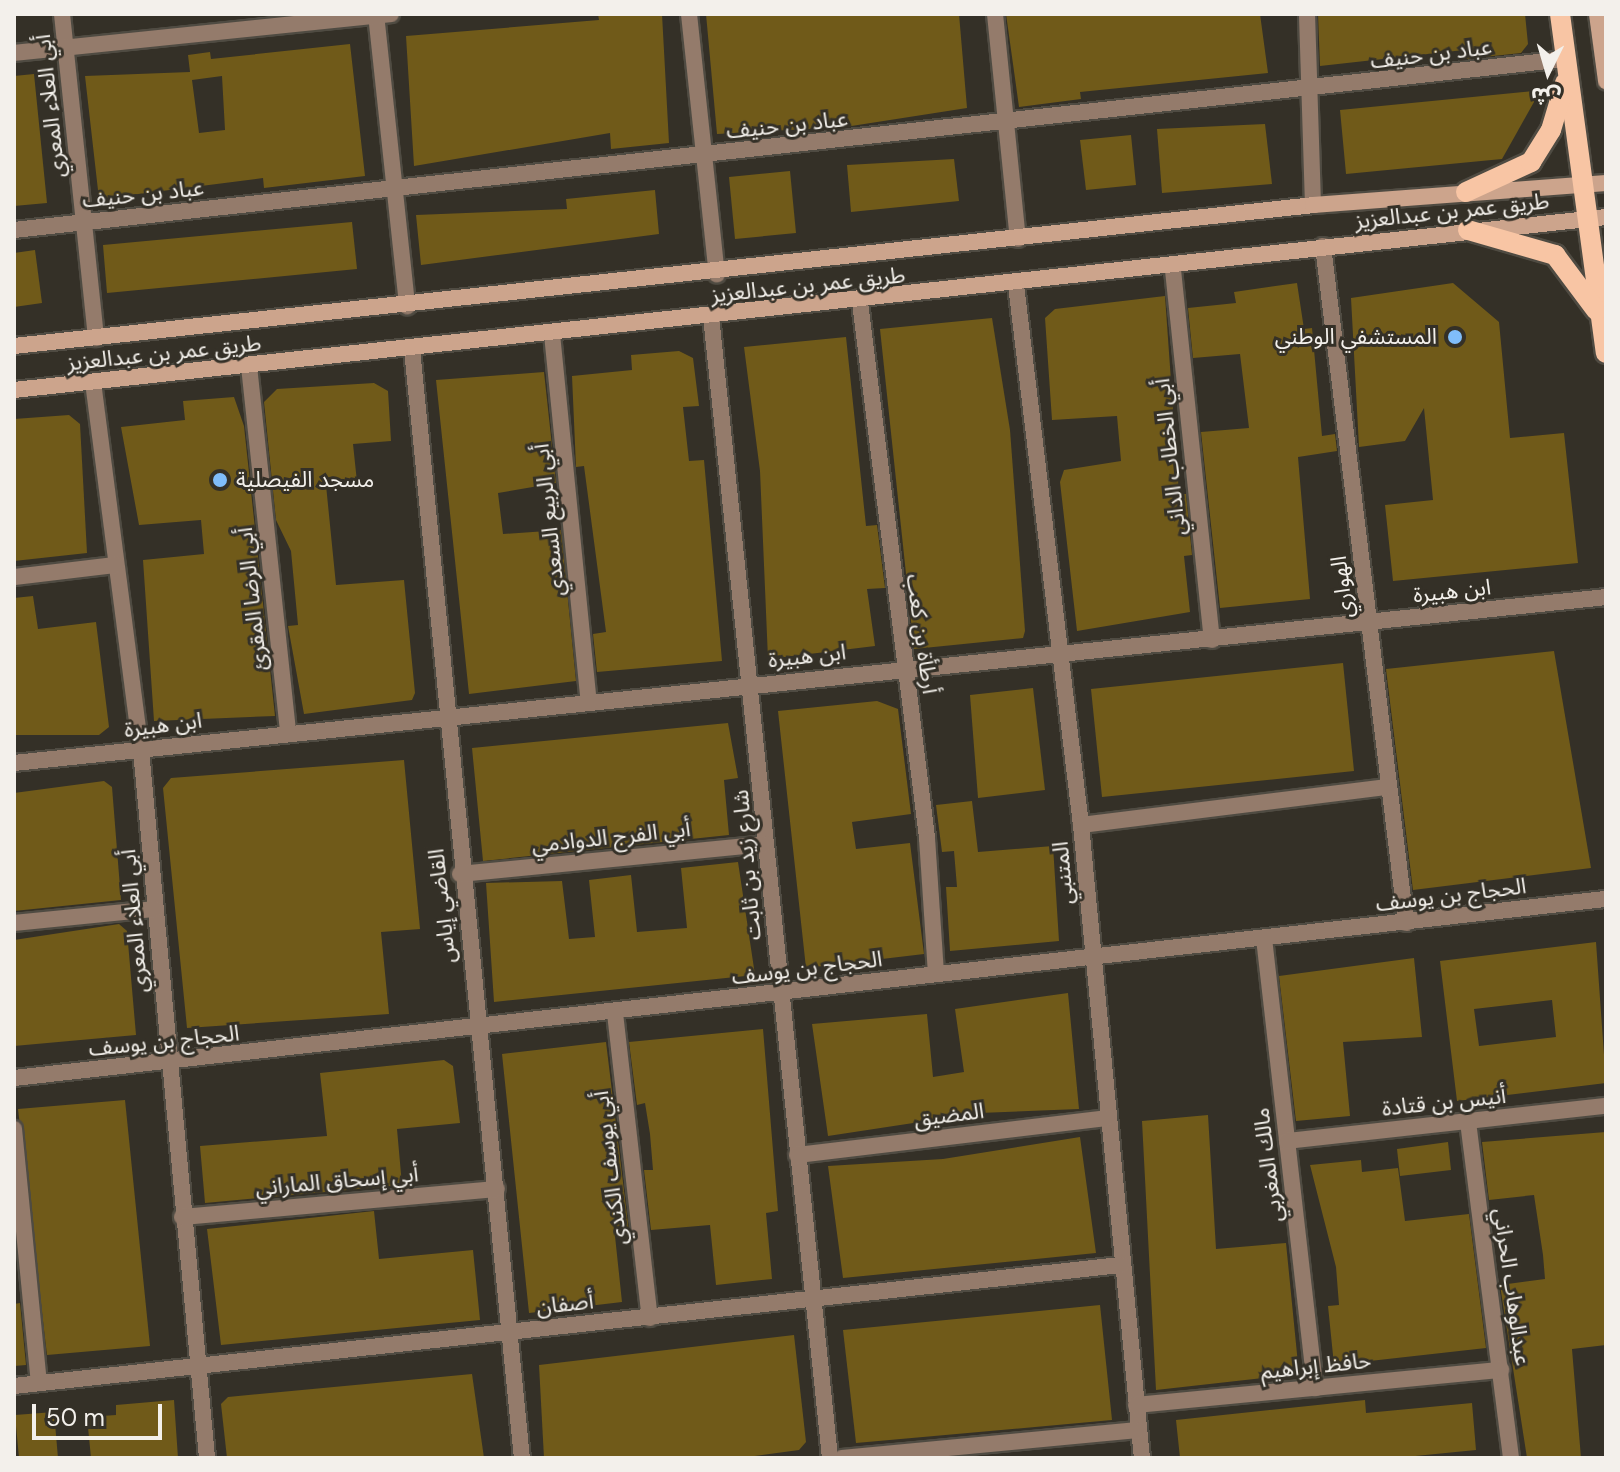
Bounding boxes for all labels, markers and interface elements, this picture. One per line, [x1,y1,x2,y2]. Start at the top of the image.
north arrow [1508,32,1588,112]
street label: أبي العلاء المعري [29,33,71,179]
street label: عباد بن حنيف [1369,33,1493,75]
text: ش [1530,81,1562,112]
street label: عباد بن حنيف [725,105,849,145]
street label: عباد بن حنيف [81,174,205,214]
street label: طريق عمر بن عبدالعزيز [1353,188,1551,234]
street label: طريق عمر بن عبدالعزيز [709,262,907,308]
place label: المستشفي الوطني [1275,324,1437,350]
marker: المستشفي الوطني [1444,326,1466,348]
street label: طريق عمر بن عبدالعزيز [65,330,263,376]
street label: أبي الخطاب الداني [1149,377,1191,537]
street label: أبي الربيع السعدي [528,442,570,598]
place label: مسجد الفيصلية [236,467,374,493]
marker: مسجد الفيصلية [211,471,229,489]
street label: أبي الرضا المقرئ [231,526,273,672]
street label: الهواري [1325,554,1359,620]
street label: أرطأة بن كعب [901,572,943,696]
street label: ابن هبيرة [1412,574,1492,608]
street label: ابن هبيرة [767,639,847,673]
street label: ابن هبيرة [123,707,203,743]
street label: شارع زيد بن ثابت [727,789,767,941]
street label: أبي الفرج الدوادمي [530,816,692,858]
street label: المتنبي [1047,840,1079,906]
street label: القاضي إياس [423,847,461,965]
street label: أبي العلاء المعري [115,848,153,994]
street label: الحجاج بن يوسف [1374,873,1528,917]
street label: الحجاج بن يوسف [730,946,884,990]
street label: الحجاج بن يوسف [87,1020,241,1062]
street label: أنيس بن قتادة [1381,1082,1507,1122]
street label: أبي يوسف الكندي [587,1089,633,1247]
street label: المضيق [912,1098,986,1132]
street label: مالك المغربي [1248,1106,1288,1224]
street label: أبي إسحاق الماراني [254,1161,420,1201]
street label: عبدالوهاب الحراني [1488,1207,1536,1367]
street label: أصفان [535,1288,595,1320]
street label: حافظ إبراهيم [1259,1347,1373,1385]
scale bar [36,1388,166,1438]
text: 50 m [46,1402,105,1433]

